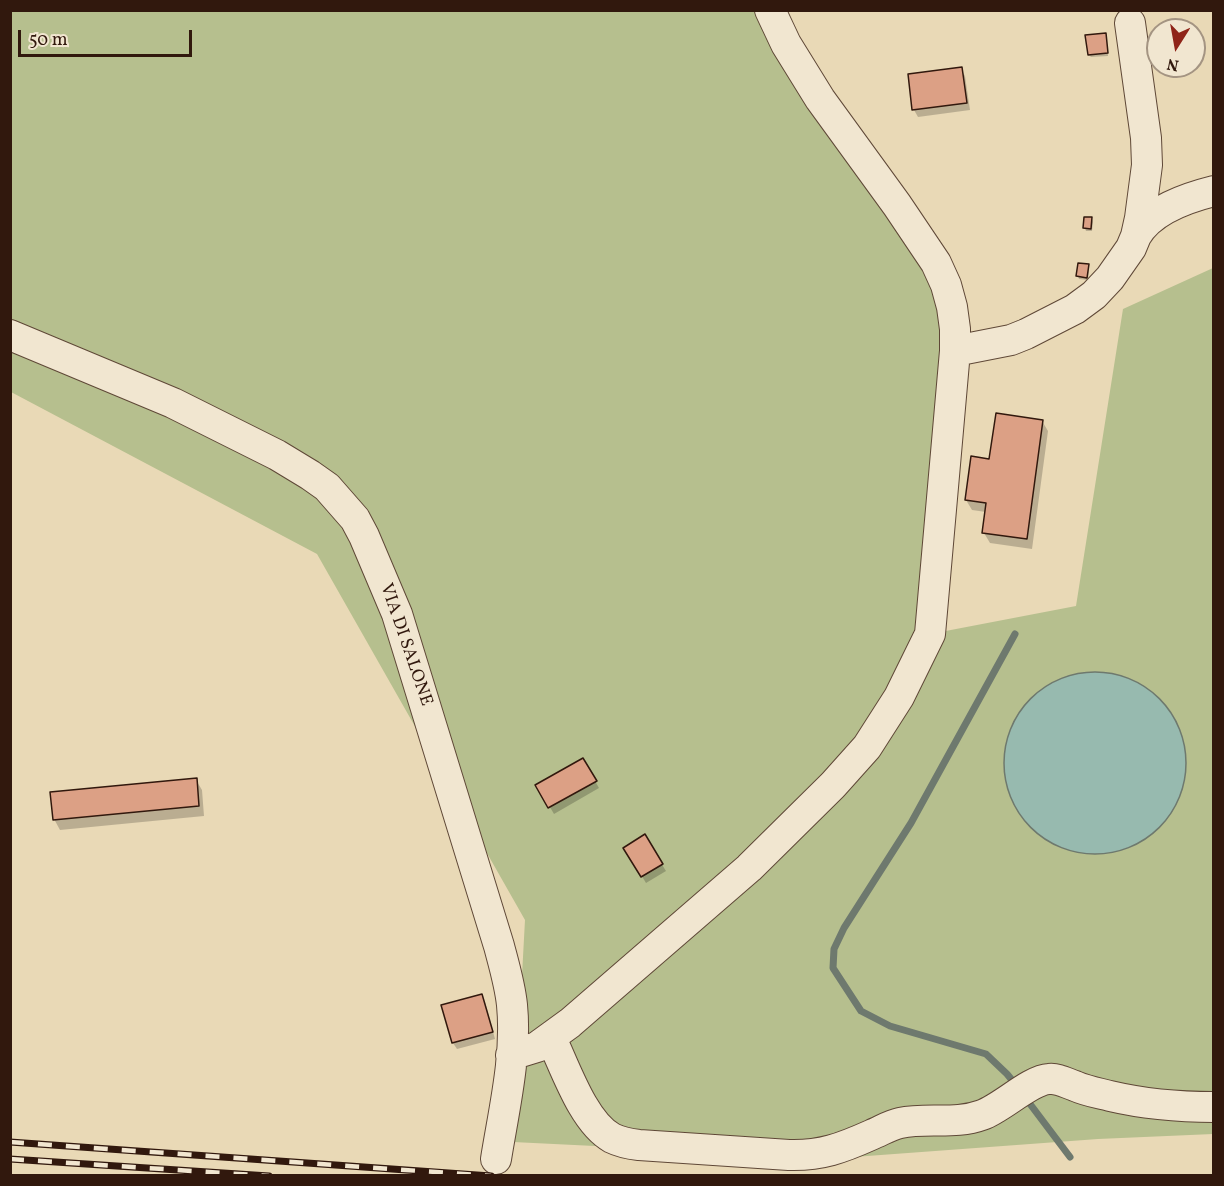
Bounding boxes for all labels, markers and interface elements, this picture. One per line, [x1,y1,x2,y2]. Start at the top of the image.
scale bar [21,18,195,56]
north arrow [1146,18,1206,78]
text: 50 m [29,28,68,53]
text: N [1165,52,1181,76]
street label: VIA DI SALONE [374,581,436,709]

